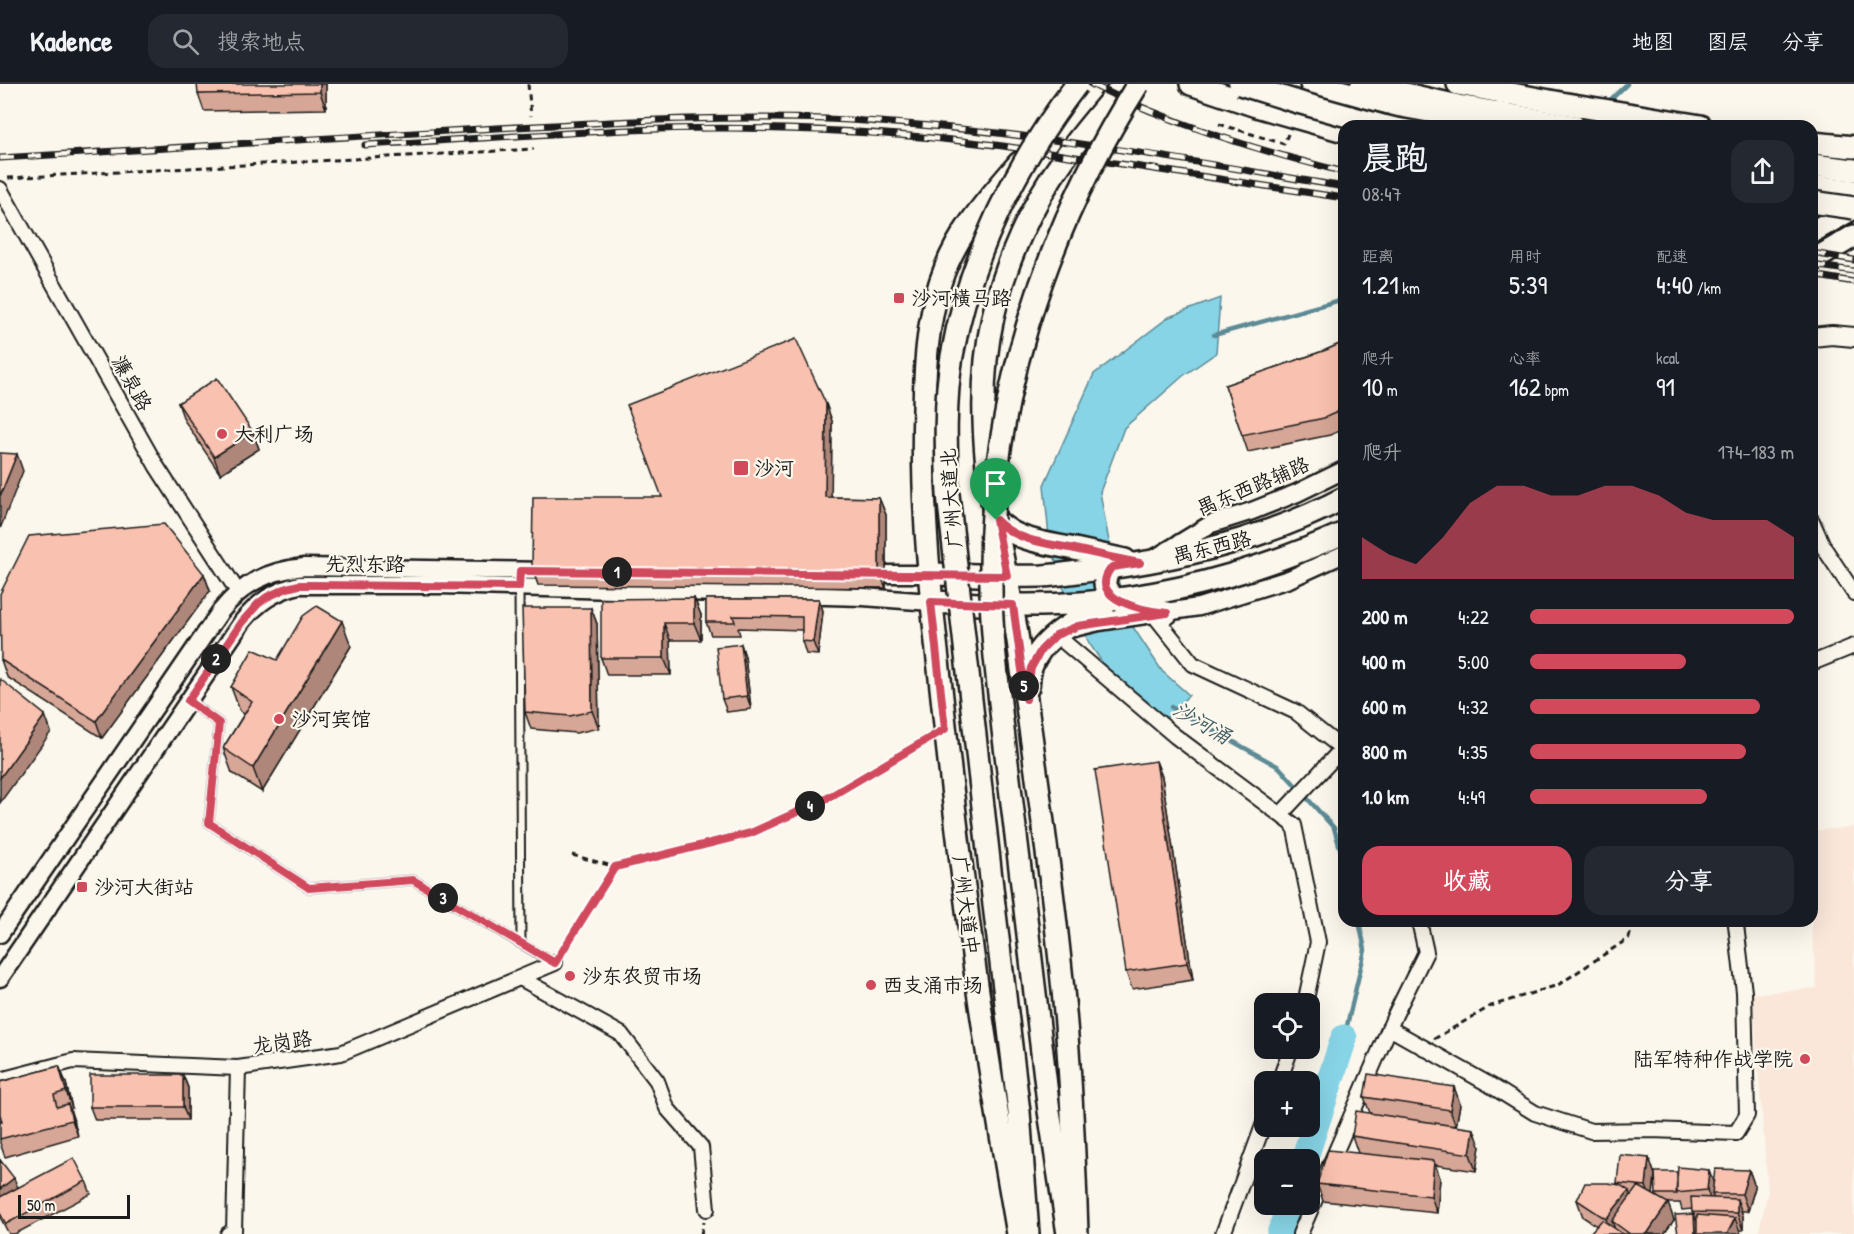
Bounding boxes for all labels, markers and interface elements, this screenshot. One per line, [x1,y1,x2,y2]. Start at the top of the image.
search box [148,14,568,68]
text: Kadence [30,22,112,60]
icon: search [169,25,202,58]
text: 搜索地点 [217,26,305,56]
text: 地图 [1632,27,1674,56]
text: 图层 [1707,27,1749,56]
text: 分享 [1782,27,1824,56]
text: 晨跑 [1362,135,1428,179]
button: share [1731,140,1794,203]
text: 08:47 [1362,180,1402,207]
text: 距离 [1362,245,1394,267]
text: 用时 [1509,245,1541,267]
text: 配速 [1656,245,1688,267]
text: 1.21 [1362,267,1399,302]
text: 5:39 [1509,267,1547,302]
text: 4:40 [1656,267,1693,302]
text: km [1399,277,1420,299]
text: /km [1693,277,1721,299]
place label: 沙河横马路 [911,284,1012,311]
marker: 沙河横马路 [892,291,906,305]
text: 爬升 [1362,347,1394,369]
text: 心率 [1509,347,1541,369]
text: kcal [1656,347,1679,369]
street label: 濂泉路 [106,350,159,416]
text: 10 [1362,369,1383,404]
text: 162 [1509,369,1541,404]
text: 91 [1656,369,1675,404]
text: m [1383,379,1398,401]
text: bpm [1541,379,1569,401]
place label: 大利广场 [234,420,314,447]
marker: 大利广场 [215,427,229,441]
text: 爬升 [1362,438,1402,465]
text: 174–183 m [1718,438,1794,465]
street label: 广州大道北 [934,447,967,549]
street label: 禺东西路辅路 [1192,449,1314,521]
place label: 沙河 [754,454,794,481]
pin [970,458,1021,520]
marker: 沙河 [732,459,750,477]
icon: arrive [979,467,1012,500]
street label: 禺东西路 [1170,523,1255,569]
street label: 先烈东路 [325,550,406,577]
pin: 1 [602,557,632,587]
text: 1 [614,561,620,583]
text: 200 m [1362,603,1407,630]
text: 4:22 [1458,603,1489,630]
pin: 2 [201,644,231,674]
text: 2 [212,648,220,670]
text: 400 m [1362,648,1406,675]
text: 5:00 [1458,648,1489,675]
pin: 5 [1009,671,1039,701]
text: 5 [1021,675,1027,697]
text: 600 m [1362,693,1406,720]
text: 4:32 [1458,693,1488,720]
water label: 沙河涌 [1168,694,1238,751]
place label: 沙河宾馆 [291,705,371,732]
marker: 沙河宾馆 [272,712,286,726]
text: 800 m [1362,738,1407,765]
text: 4:35 [1458,738,1488,765]
text: 1.0 km [1362,783,1409,810]
text: 4:49 [1458,783,1485,810]
pin: 4 [795,791,825,821]
text: 4 [807,795,813,817]
button: 收藏 [1362,846,1572,915]
button: 分享 [1584,846,1794,915]
street label: 广州大道中 [947,854,986,956]
place label: 沙河大街站 [94,873,194,900]
marker: 沙河大街站 [75,880,89,894]
pin: 3 [428,883,458,913]
text: 3 [439,887,447,909]
place label: 沙东农贸市场 [582,962,702,989]
marker: 沙东农贸市场 [563,969,577,983]
place label: 西支涌市场 [883,971,983,998]
marker: 西支涌市场 [864,978,878,992]
map controls [1254,993,1320,1215]
button: locate [1254,993,1320,1059]
street label: 龙岗路 [250,1024,315,1059]
place label: 陆军特种作战学院 [1633,1045,1793,1072]
marker: 陆军特种作战学院 [1798,1052,1812,1066]
button: + [1254,1071,1320,1137]
button: − [1254,1149,1320,1215]
scale bar [18,1192,130,1220]
text: 50 m [27,1194,56,1216]

